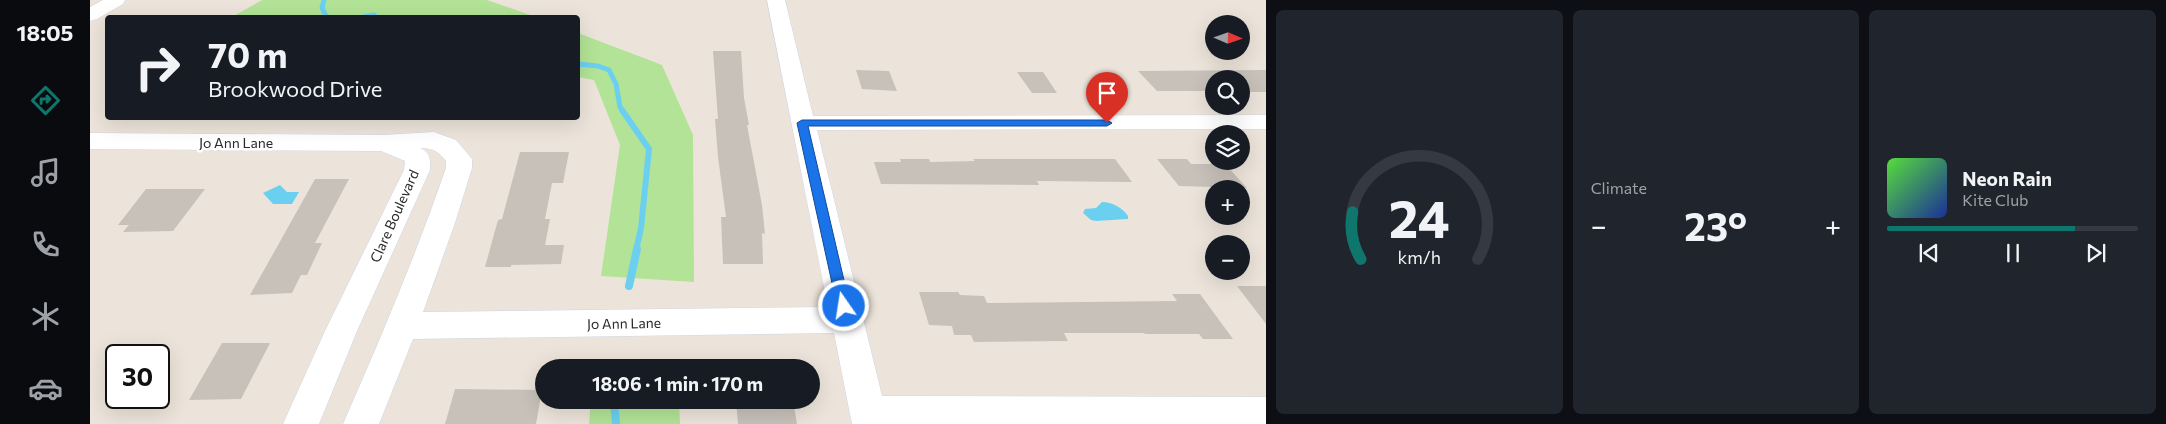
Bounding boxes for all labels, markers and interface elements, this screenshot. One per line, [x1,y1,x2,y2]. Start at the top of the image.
north arrow [1205,15,1250,60]
map controls [1205,15,1250,280]
text: 18:05 [17,19,73,46]
text: 70 m [208,32,288,75]
icon: right [125,35,190,100]
button: search [1205,70,1250,115]
pin [1086,72,1128,123]
text: Brookwood Drive [208,75,382,102]
icon: arrive [1093,79,1121,107]
icon: directions [28,83,63,118]
button: layers [1205,125,1250,170]
street label: Jo Ann Lane [199,134,273,151]
icon: music [28,155,63,190]
street label: Clare Boulevard [366,167,422,265]
text: Neon Rain [1962,167,2052,190]
text: Climate [1591,178,1647,197]
button: + [1205,180,1250,225]
text: 24 [1389,185,1450,249]
text: Kite Club [1962,190,2029,209]
text: 23° [1684,202,1747,249]
text: − [1591,208,1607,242]
text: + [1825,208,1841,242]
icon: phone [28,227,63,262]
button: − [1205,235,1250,280]
icon: previous [1915,239,1943,267]
icon: pause [1999,239,2027,267]
icon: next [2082,239,2110,267]
text: km/h [1398,246,1441,268]
position arrow [817,279,869,331]
icon: climate [28,299,63,334]
street label: Jo Ann Lane [587,314,661,332]
speed limit sign: 30 [105,344,170,409]
icon: car [28,371,63,406]
text: 18:06 · 1 min · 170 m [592,372,763,395]

